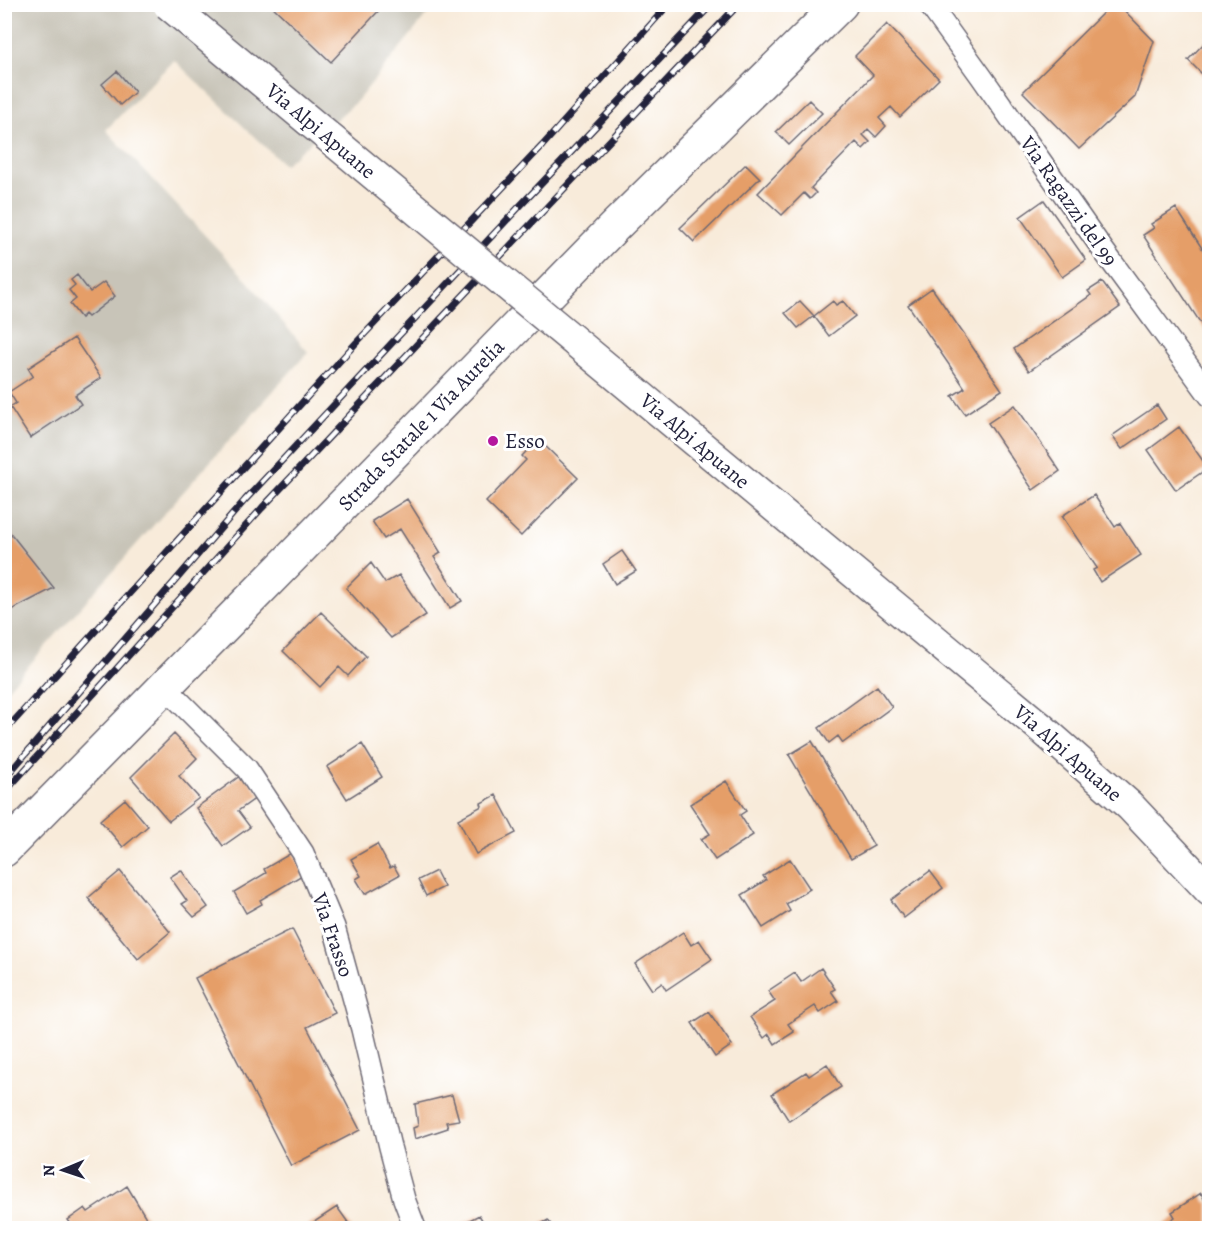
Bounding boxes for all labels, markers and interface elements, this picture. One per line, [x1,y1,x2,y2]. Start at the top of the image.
street label: Via Alpi Apuane [260,76,382,185]
street label: Via Ragazzi del 99 [1013,130,1124,272]
street label: Strada Statale 1 Via Aurelia [332,333,511,517]
street label: Via Alpi Apuane [634,386,756,495]
place label: Esso [505,427,545,455]
marker: Esso [486,434,500,448]
street label: Via Alpi Apuane [1007,698,1128,808]
street label: Via Frasso [305,888,360,981]
north arrow [33,1140,93,1200]
text: N [38,1164,60,1177]

